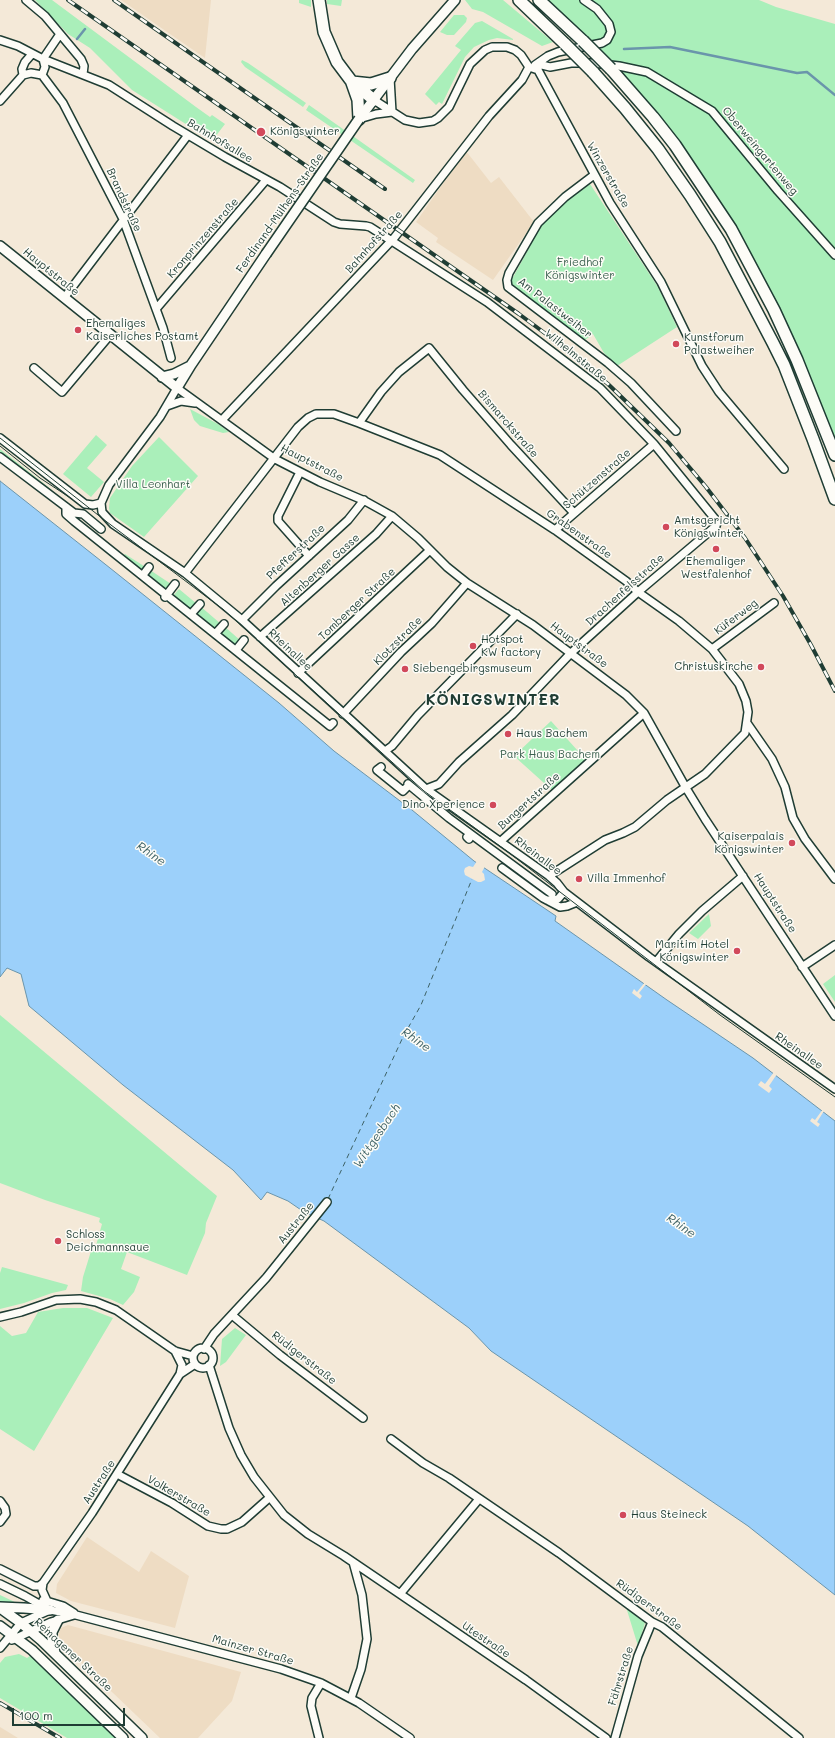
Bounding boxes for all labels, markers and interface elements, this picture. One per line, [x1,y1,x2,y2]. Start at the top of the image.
street label: Oberweingartenweg [719,104,801,198]
street label: Bahnhofsallee [185,116,255,166]
place label: Königswinter [270,125,340,139]
marker: Königswinter [255,126,267,138]
street label: Winzerstraße [584,140,632,210]
street label: Ferdinand-Mülhens-Straße [233,151,327,275]
street label: Brandstraße [104,166,144,234]
street label: Kronprinzenstraße [165,195,241,281]
street label: Bahnhofstraße [343,208,405,276]
street label: Hauptstraße [20,245,82,299]
park label: Friedhof Königswinter [545,256,615,282]
street label: Am Palastweiher [515,275,595,341]
place label: Ehemaliges Kaiserliches Postamt [86,317,199,343]
marker: Ehemaliges Kaiserliches Postamt [73,325,83,335]
street label: Wilhelmstraße [542,327,610,385]
place label: Kunstforum Palastweiher [684,331,755,357]
marker: Kunstforum Palastweiher [671,339,681,349]
street label: Bismarckstraße [475,387,541,461]
street label: Hauptstraße [278,442,346,484]
street label: Schützenstraße [561,446,633,512]
park label: Villa Leonhart [116,478,190,492]
street label: Grabenstraße [544,507,614,561]
place label: Amtsgericht Königswinter [674,514,744,540]
street label: Pfefferstraße [264,522,328,582]
marker: Amtsgericht Königswinter [661,522,671,532]
street label: Altenberger Gasse [278,531,362,609]
marker: Ehemaliger Westfalenhof [711,544,721,554]
street label: Drachenfelsstraße [583,551,667,629]
place label: Ehemaliger Westfalenhof [681,555,751,581]
street label: Tomberger Straße [316,565,398,643]
street label: Küferweg [712,596,760,638]
street label: Klotzstraße [371,614,425,668]
street label: Hauptstraße [548,619,610,671]
street label: Rheinallee [265,626,315,674]
place label: Hotspot KW factory [481,633,541,659]
marker: Hotspot KW factory [468,641,478,651]
place label: Christuskirche [674,660,753,674]
place label: Siebengebirgsmuseum [413,662,532,676]
marker: Christuskirche [756,662,766,672]
marker: Siebengebirgsmuseum [400,664,410,674]
district label: KÖNIGSWINTER [426,691,560,709]
place label: Haus Bachem [516,727,588,741]
marker: Haus Bachem [503,729,513,739]
park label: Park Haus Bachem [500,748,600,762]
street label: Bungertstraße [495,770,563,832]
place label: Dino Xperience [402,798,485,812]
marker: Dino Xperience [488,800,498,810]
place label: Kaiserpalais Königswinter [714,830,784,856]
street label: Rheinallee [512,834,564,878]
marker: Kaiserpalais Königswinter [787,838,797,848]
water label: Rhine [134,839,168,869]
street label: Hauptstraße [751,871,799,935]
place label: Villa Immenhof [587,872,666,886]
marker: Villa Immenhof [574,874,584,884]
place label: Maritim Hotel Königswinter [655,938,729,964]
marker: Maritim Hotel Königswinter [732,946,742,956]
water label: Rhine [399,1025,433,1055]
street label: Rheinallee [772,1030,826,1072]
water label: Wittgesbach [350,1101,404,1171]
street label: Austraße [275,1199,317,1247]
water label: Rhine [664,1211,698,1241]
place label: Schloss Deichmannsaue [66,1228,149,1254]
marker: Schloss Deichmannsaue [53,1236,63,1246]
street label: Rüdigerstraße [269,1329,339,1387]
street label: Austraße [80,1457,118,1507]
street label: Volkerstraße [145,1473,213,1519]
place label: Haus Steineck [631,1508,707,1522]
marker: Haus Steineck [618,1510,628,1520]
street label: Rüdigerstraße [613,1577,685,1633]
street label: Remagener Straße [31,1615,115,1695]
street label: Utestraße [459,1619,513,1661]
street label: Mainzer Straße [211,1632,295,1668]
street label: Fährstraße [606,1645,636,1707]
scale bar [14,1700,127,1726]
text: 100 m [19,1707,53,1723]

